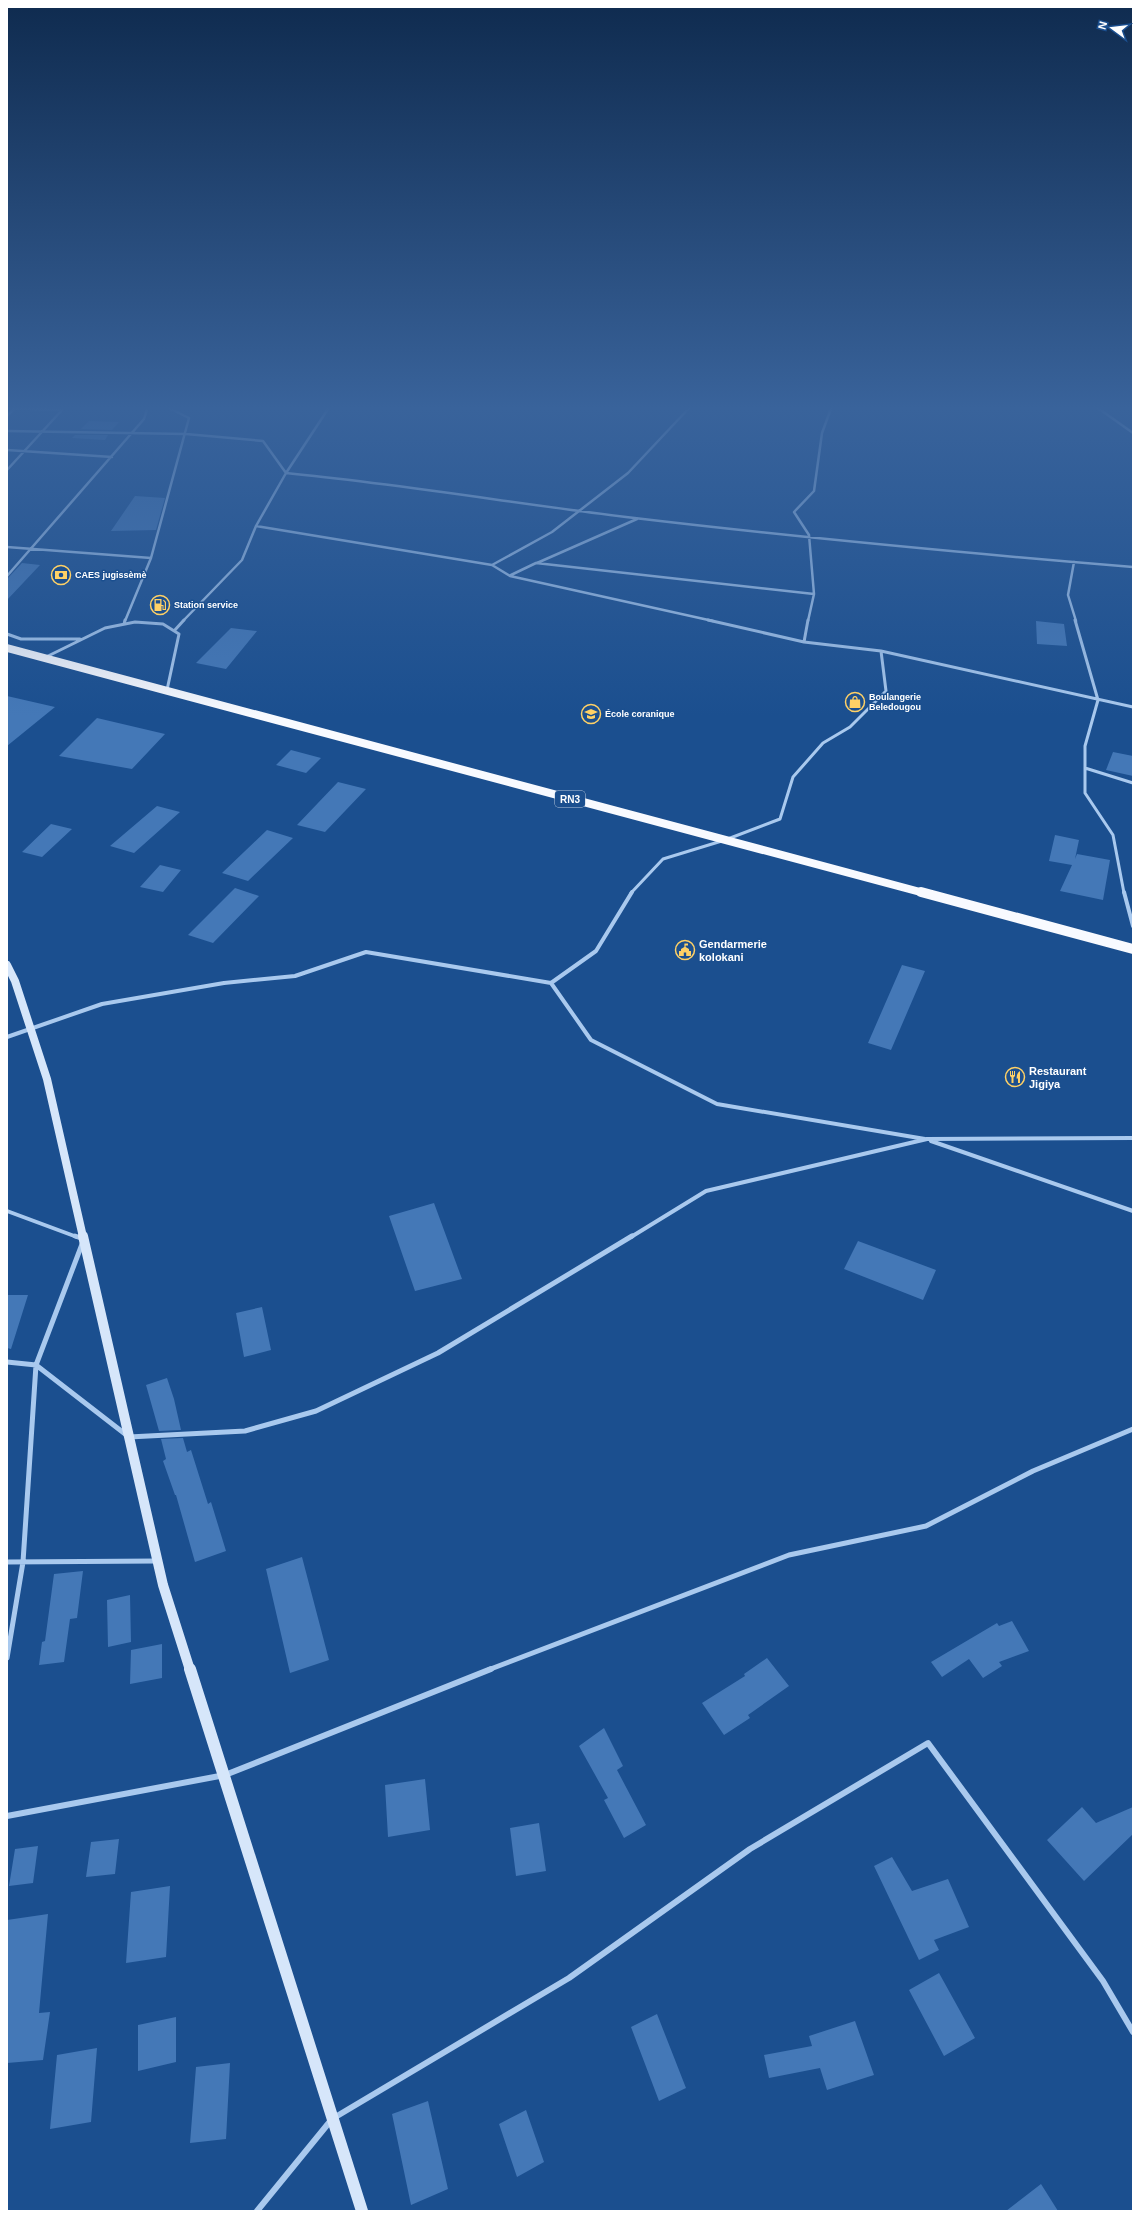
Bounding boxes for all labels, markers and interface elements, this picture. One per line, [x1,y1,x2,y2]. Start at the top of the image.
north arrow [1092,8,1132,48]
text: N [1096,20,1109,31]
bank icon: CAES jugissèmè [50,564,72,586]
place label: CAES jugissèmè [75,570,147,580]
fuel station icon: Station service [149,594,171,616]
place label: Station service [174,600,238,610]
shop icon: Boulangerie Beledougou [844,691,866,713]
place label: Boulangerie Beledougou [869,692,921,712]
school or university icon: École coranique [580,703,602,725]
place label: École coranique [605,709,675,719]
road number: RN3 [555,791,585,807]
place label: Gendarmerie kolokani [699,938,767,963]
public building icon: Gendarmerie kolokani [674,939,696,961]
place label: Restaurant Jigiya [1029,1065,1087,1090]
restaurant icon: Restaurant Jigiya [1004,1066,1026,1088]

